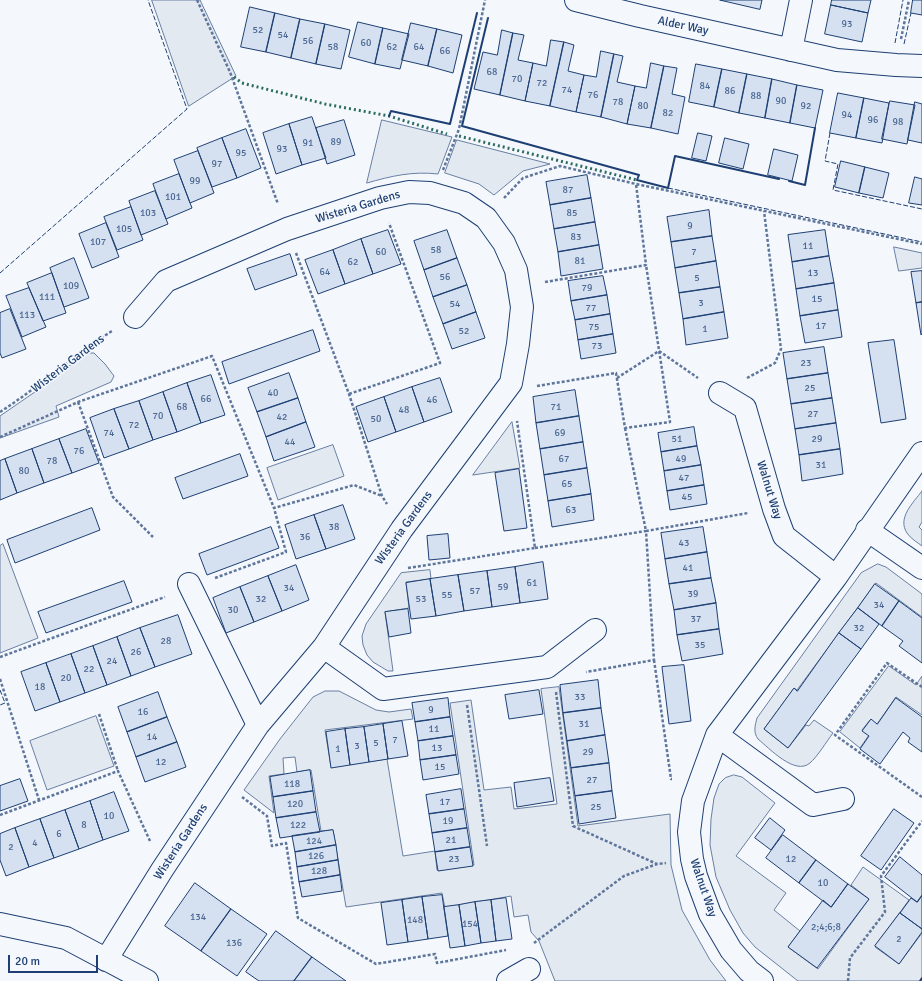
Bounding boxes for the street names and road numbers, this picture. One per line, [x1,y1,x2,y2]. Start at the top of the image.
street label: Alder Way [656,14,710,38]
street label: Wisteria Gardens [314,187,402,227]
street label: Wisteria Gardens [29,332,107,396]
street label: Walnut Way [753,459,785,521]
street label: Wisteria Gardens [372,488,436,568]
street label: Wisteria Gardens [151,801,211,883]
street label: Walnut Way [686,857,720,919]

